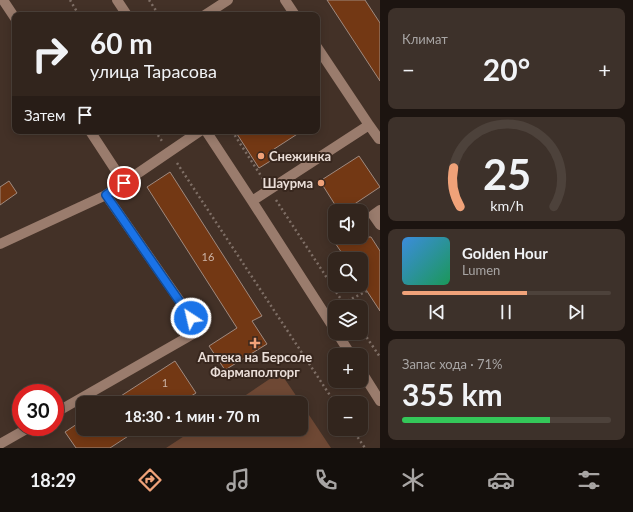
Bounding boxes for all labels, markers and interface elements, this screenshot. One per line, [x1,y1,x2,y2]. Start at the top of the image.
text: 60 m [90,26,153,60]
icon: right [24,28,76,80]
text: Климат [402,31,448,47]
text: 20° [483,51,530,87]
text: − [402,56,415,83]
text: + [598,56,611,83]
text: улица Тарасова [90,60,217,82]
icon: arrive [74,104,96,126]
text: Затем [24,106,66,124]
place label: Снежинка [269,148,331,164]
text: 25 [482,149,531,199]
marker: Снежинка [256,151,266,161]
pin [107,166,141,200]
icon: arrive [113,172,135,194]
place label: Шаурма [263,175,313,191]
marker: Шаурма [316,178,326,188]
text: km/h [490,197,523,214]
map controls [328,204,368,436]
button: sound [328,204,368,244]
text: Golden Hour [462,244,548,262]
house number: 16 [202,250,214,263]
button: search [328,252,368,292]
text: Lumen [462,262,500,278]
position arrow [170,297,212,339]
button: layers [328,300,368,340]
icon: previous [426,301,448,323]
icon: pause [495,301,517,323]
icon: next [565,301,587,323]
marker: Аптека на Берсоле Фармаполторг [250,338,260,348]
button: + [328,348,368,388]
place label: Аптека на Берсоле Фармаполторг [197,349,312,380]
text: Запас хода · 71% [402,356,503,372]
house number: 1 [162,376,168,389]
text: 355 km [402,376,503,412]
speed limit sign: 30 [12,384,64,436]
button: − [328,396,368,436]
text: 18:30 · 1 мин · 70 m [124,407,260,425]
icon: directions [136,466,164,494]
icon: music [224,466,252,494]
icon: phone [312,466,340,494]
icon: climate [399,466,427,494]
icon: car [487,466,515,494]
icon: filters [575,466,603,494]
text: 18:29 [30,469,76,491]

